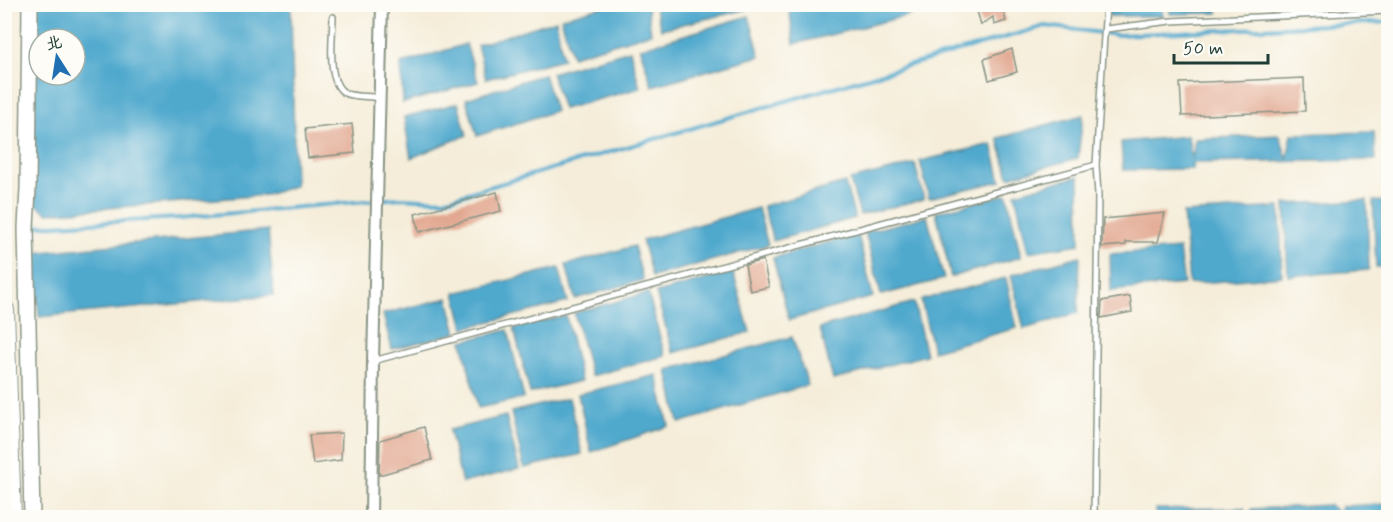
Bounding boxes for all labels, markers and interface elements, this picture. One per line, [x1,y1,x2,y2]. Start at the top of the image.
north arrow [27,27,87,87]
scale bar [1174,27,1268,65]
text: 北 [44,32,64,56]
text: 50 m [1183,37,1223,61]

